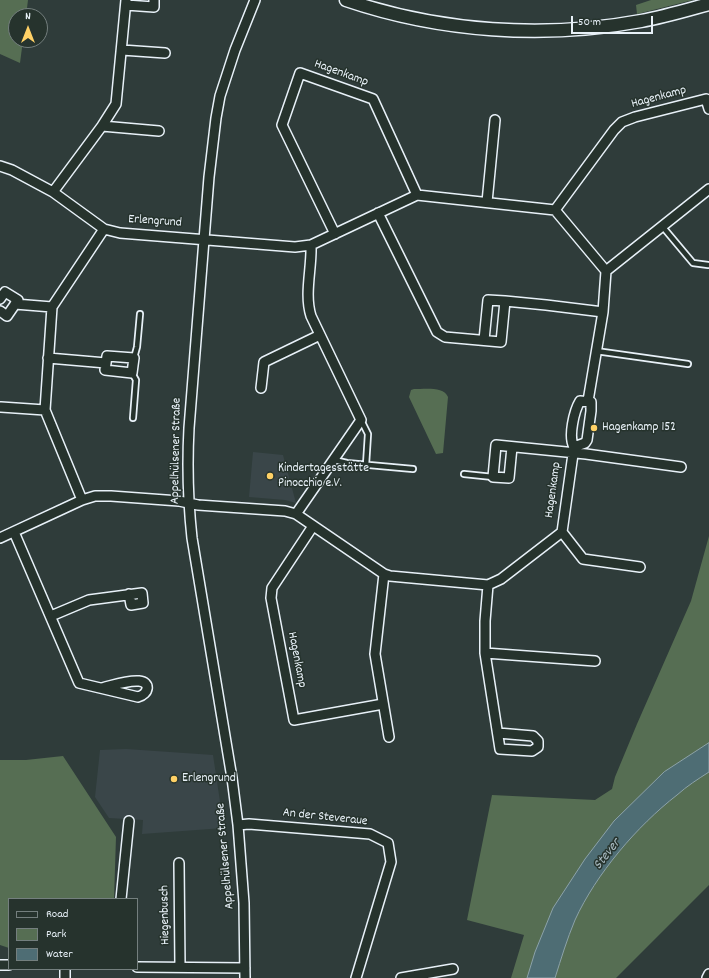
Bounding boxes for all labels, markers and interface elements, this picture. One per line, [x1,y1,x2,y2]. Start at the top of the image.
north arrow [8,8,48,48]
scale bar [573,8,655,34]
text: N [25,9,31,25]
text: 50 m [578,14,601,31]
street label: Hagenkamp [312,57,370,91]
street label: Hagenkamp [630,83,688,113]
street label: Erlengrund [128,212,182,232]
street label: Appelhülsener Straße [168,398,186,504]
place label: Hagenkamp 152 [602,420,676,436]
marker: Hagenkamp 152 [589,423,599,433]
place label: Kindertagesstätte Pinocchio e.V. [278,461,369,492]
street label: Hagenkamp [542,461,566,519]
marker: Kindertagesstätte Pinocchio e.V. [265,471,275,481]
street label: Hagenkamp [283,631,309,689]
place label: Erlengrund [182,771,236,787]
marker: Erlengrund [169,774,179,784]
street label: Appelhülsener Straße [214,802,238,910]
street label: An der Steveraue [282,806,368,830]
water label: Stever [591,836,625,874]
street label: Hiegenbusch [158,885,174,945]
legend [8,898,138,970]
text: Road [46,906,68,923]
text: Park [46,926,66,943]
text: Water [46,946,73,963]

